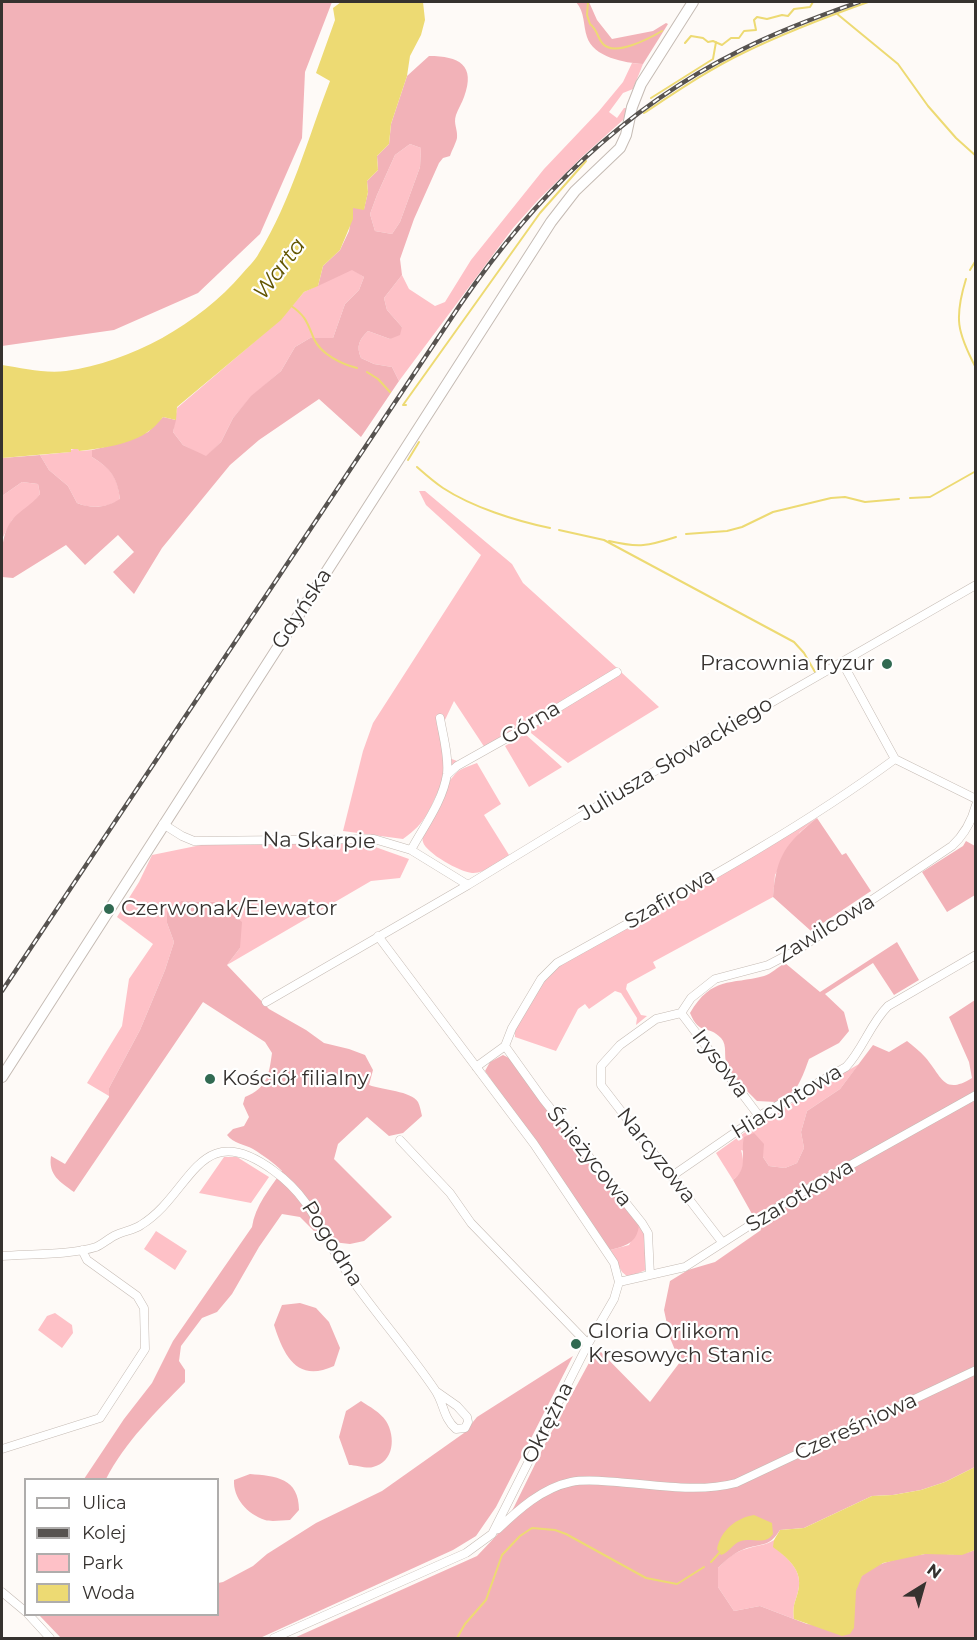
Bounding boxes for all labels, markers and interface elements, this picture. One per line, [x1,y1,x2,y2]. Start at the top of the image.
water label: Warta [248,233,312,305]
street label: Gdyńska [267,564,337,654]
place label: Pracownia fryzur [700,651,875,677]
marker: Pracownia fryzur [880,657,894,671]
street label: Juliusza Słowackiego [575,691,777,827]
street label: Górna [497,696,565,750]
street label: Na Skarpie [262,827,376,855]
street label: Szafirowa [620,863,720,935]
street label: Zawilcowa [772,889,880,969]
place label: Czerwonak/Elewator [121,896,337,922]
marker: Czerwonak/Elewator [102,902,116,916]
street label: Irysowa [686,1025,754,1103]
street label: Hiacyntowa [727,1059,847,1145]
place label: Kościół filialny [222,1066,369,1092]
marker: Kościół filialny [203,1072,217,1086]
street label: Śnieżycowa [541,1102,637,1212]
street label: Narcyzowa [611,1103,701,1209]
street label: Szarotkowa [742,1154,858,1238]
street label: Pogodna [296,1196,368,1292]
place label: Gloria Orlikom Kresowych Stanic [588,1319,773,1369]
marker: Gloria Orlikom Kresowych Stanic [569,1337,583,1351]
street label: Okrężna [517,1378,579,1468]
street label: Czereśniowa [791,1388,921,1466]
legend [24,1478,219,1616]
text: Ulica [82,1492,127,1514]
text: Kolej [82,1522,126,1544]
text: Park [82,1552,123,1574]
north arrow [893,1556,953,1616]
text: N [923,1560,945,1583]
text: Woda [82,1582,135,1604]

